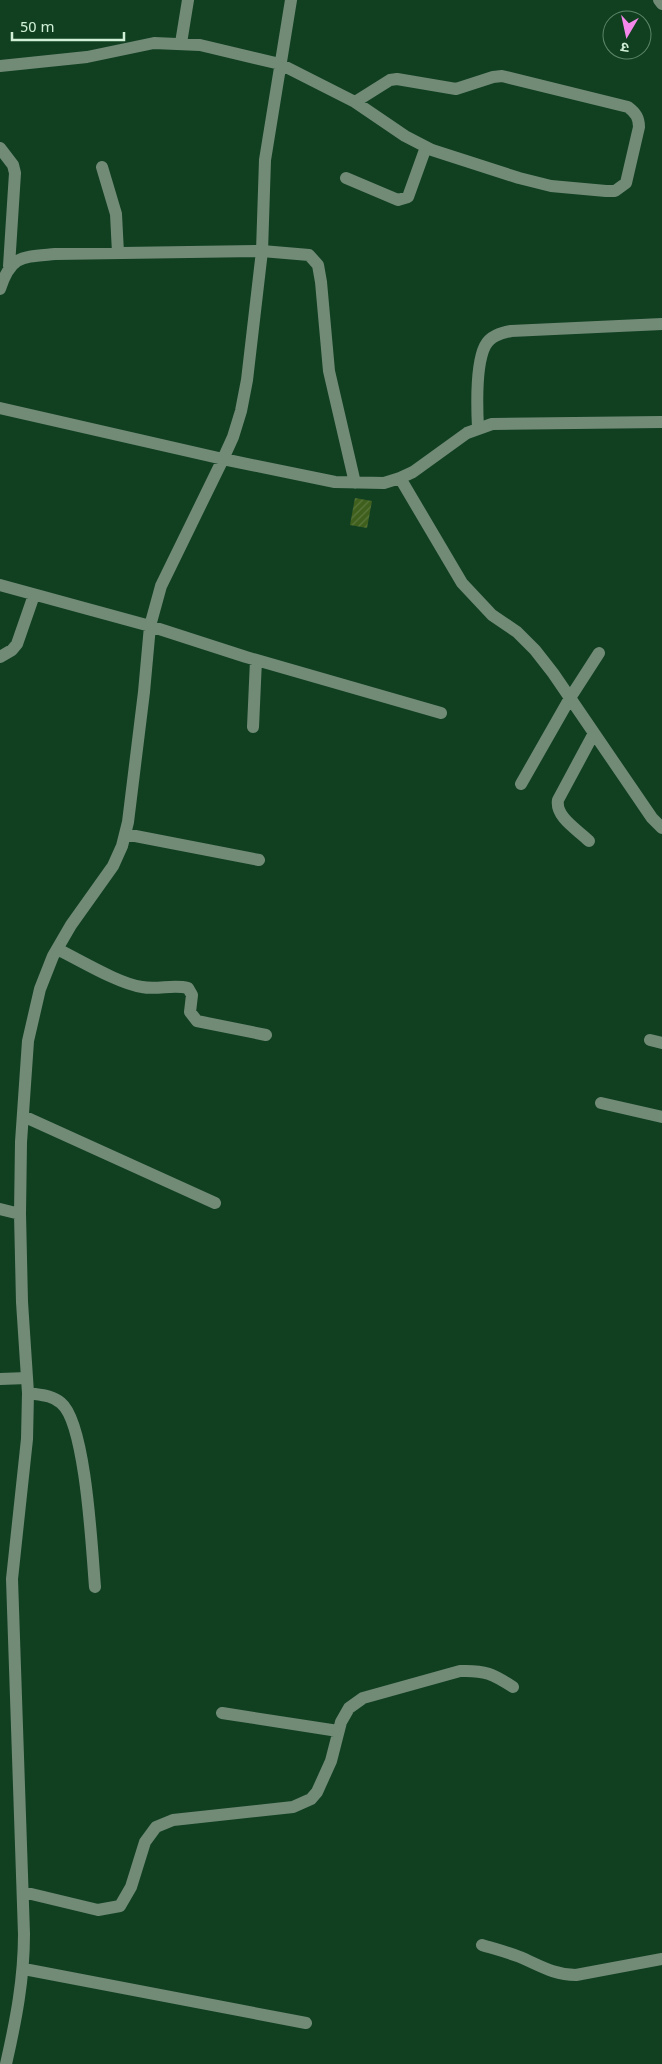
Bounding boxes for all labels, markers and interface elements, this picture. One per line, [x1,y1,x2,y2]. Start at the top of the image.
scale bar [12,10,125,42]
north arrow [602,10,652,60]
text: 50 m [20,19,54,38]
text: उ [619,36,631,56]

